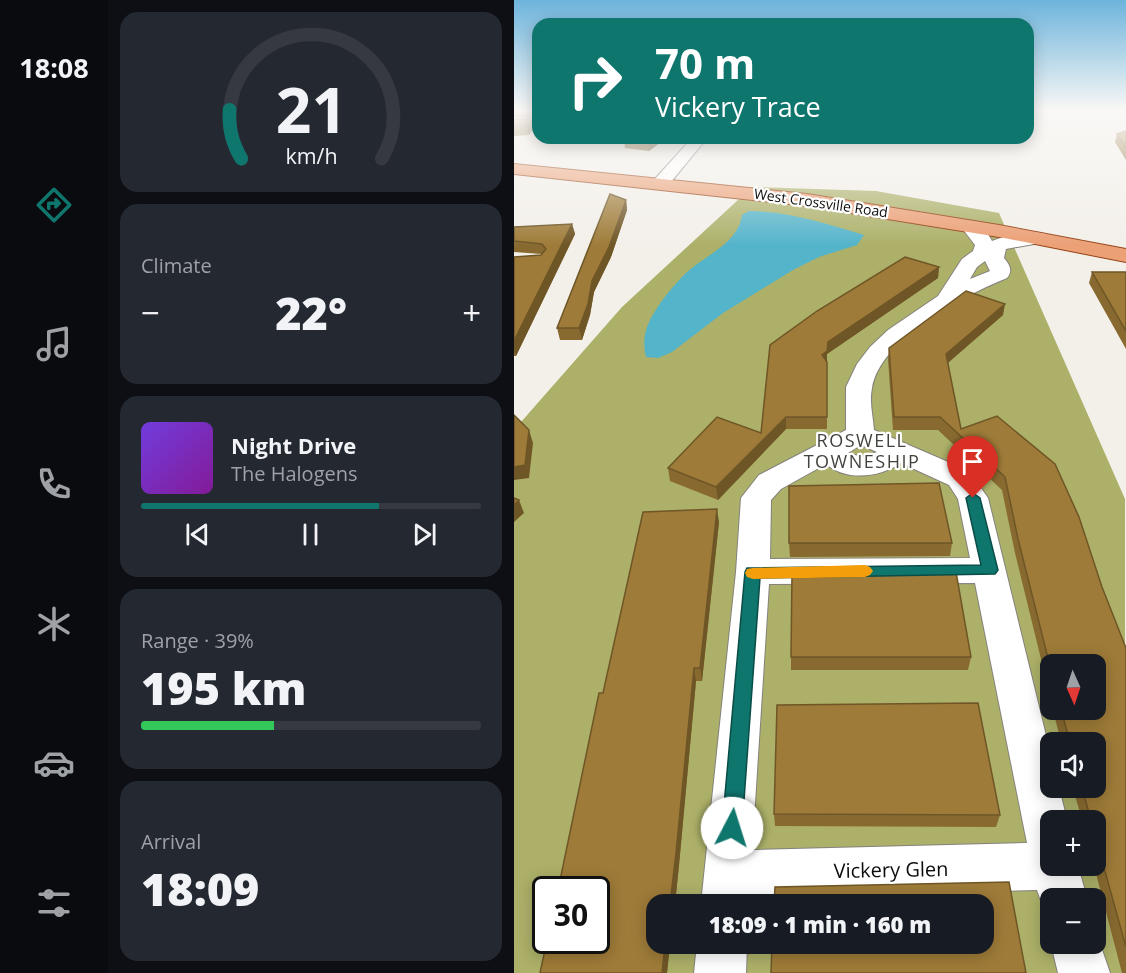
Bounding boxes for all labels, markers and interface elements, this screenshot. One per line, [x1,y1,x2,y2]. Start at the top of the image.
text: 70 m [655,34,755,91]
icon: right [556,42,634,120]
text: 18:08 [19,49,89,86]
text: 21 [275,66,347,151]
text: Vickery Trace [655,88,821,125]
text: km/h [285,141,337,170]
icon: directions [33,184,75,226]
street label: West Crossville Road [753,184,889,221]
text: Climate [141,252,212,279]
text: 22° [275,282,347,343]
text: − [141,290,160,335]
text: + [462,290,481,335]
icon: music [33,323,75,365]
district label: ROSWELL TOWNESHIP [804,428,920,473]
text: Night Drive [231,430,356,460]
pin [947,436,998,498]
icon: arrive [956,445,989,478]
text: The Halogens [231,460,358,487]
icon: phone [33,463,75,505]
icon: previous [181,518,214,551]
icon: pause [294,518,327,551]
icon: next [408,518,441,551]
icon: climate [33,603,75,645]
text: Range · 39% [141,627,254,654]
north arrow [1040,654,1106,720]
map controls [1040,654,1106,954]
text: 195 km [141,657,306,718]
button: sound [1040,732,1106,798]
icon: car [33,742,75,784]
position arrow [700,796,764,860]
button: + [1040,810,1106,876]
text: Arrival [141,828,201,855]
street label: Vickery Glen [833,855,949,884]
text: 18:09 [141,858,259,919]
speed limit sign: 30 [532,876,610,954]
icon: filters [33,882,75,924]
button: − [1040,888,1106,954]
text: 18:09 · 1 min · 160 m [709,909,931,939]

